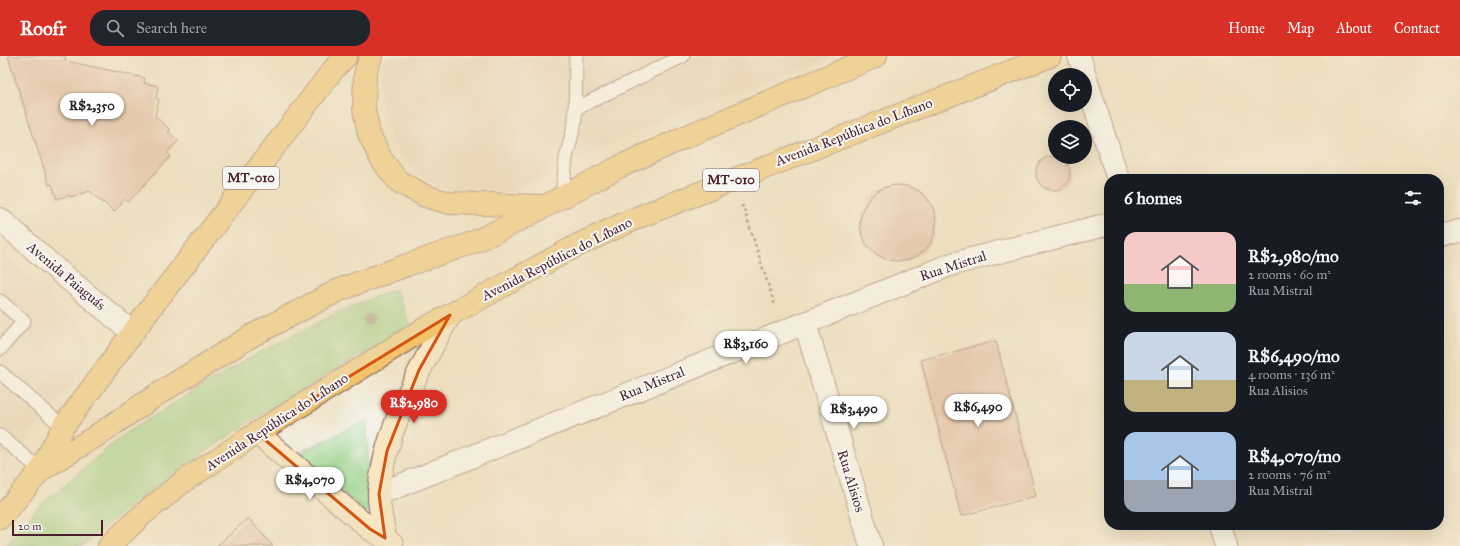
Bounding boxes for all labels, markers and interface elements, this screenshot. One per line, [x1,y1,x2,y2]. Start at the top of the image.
search box [90,10,370,46]
text: Roofr [20,17,66,40]
icon: search [104,17,126,39]
text: Search here [136,19,207,37]
text: Home [1228,20,1265,37]
text: Map [1287,20,1314,37]
text: About [1336,20,1372,37]
text: Contact [1394,20,1440,37]
map controls [1048,68,1092,164]
button: locate [1048,68,1092,112]
pin: R$2,350 [55,93,129,127]
street label: Avenida República do Líbano [772,94,935,170]
text: R$2,350 [69,98,115,114]
button: layers [1048,120,1092,164]
road number: MT-010 [223,167,279,189]
road number: MT-010 [703,169,759,191]
icon: filters [1402,187,1424,209]
text: 6 homes [1124,188,1182,209]
street label: Avenida República do Líbano [478,214,635,305]
street label: Avenida Paiaguás [23,238,109,314]
text: R$2,980/mo [1248,246,1339,267]
street label: Rua Mistral [917,247,989,285]
icon: home [1156,248,1204,296]
text: 2 rooms · 60 m² [1248,267,1331,283]
text: Rua Mistral [1248,283,1312,299]
pin: R$3,160 [709,331,783,365]
text: R$3,160 [724,336,768,352]
text: R$6,490/mo [1248,346,1340,367]
icon: home [1156,348,1204,396]
street label: Rua Mistral [617,363,688,405]
text: 4 rooms · 136 m² [1248,367,1335,383]
street label: Avenida República do Líbano [202,370,351,475]
text: Rua Alisios [1248,383,1308,399]
pin: R$2,980 [377,390,451,424]
pin: R$6,490 [941,394,1015,428]
text: R$2,980 [390,395,438,411]
pin: R$3,490 [817,396,891,430]
text: R$6,490 [953,399,1003,415]
text: R$3,490 [830,401,878,417]
text: R$4,070/mo [1248,446,1341,467]
street label: Rua Alisios [833,448,869,514]
icon: home [1156,448,1204,496]
pin: R$4,070 [273,467,347,501]
text: 2 rooms · 76 m² [1248,467,1330,483]
text: R$4,070 [285,472,335,488]
text: Rua Mistral [1248,483,1312,499]
scale bar [12,518,103,537]
text: 20 m [18,520,41,533]

